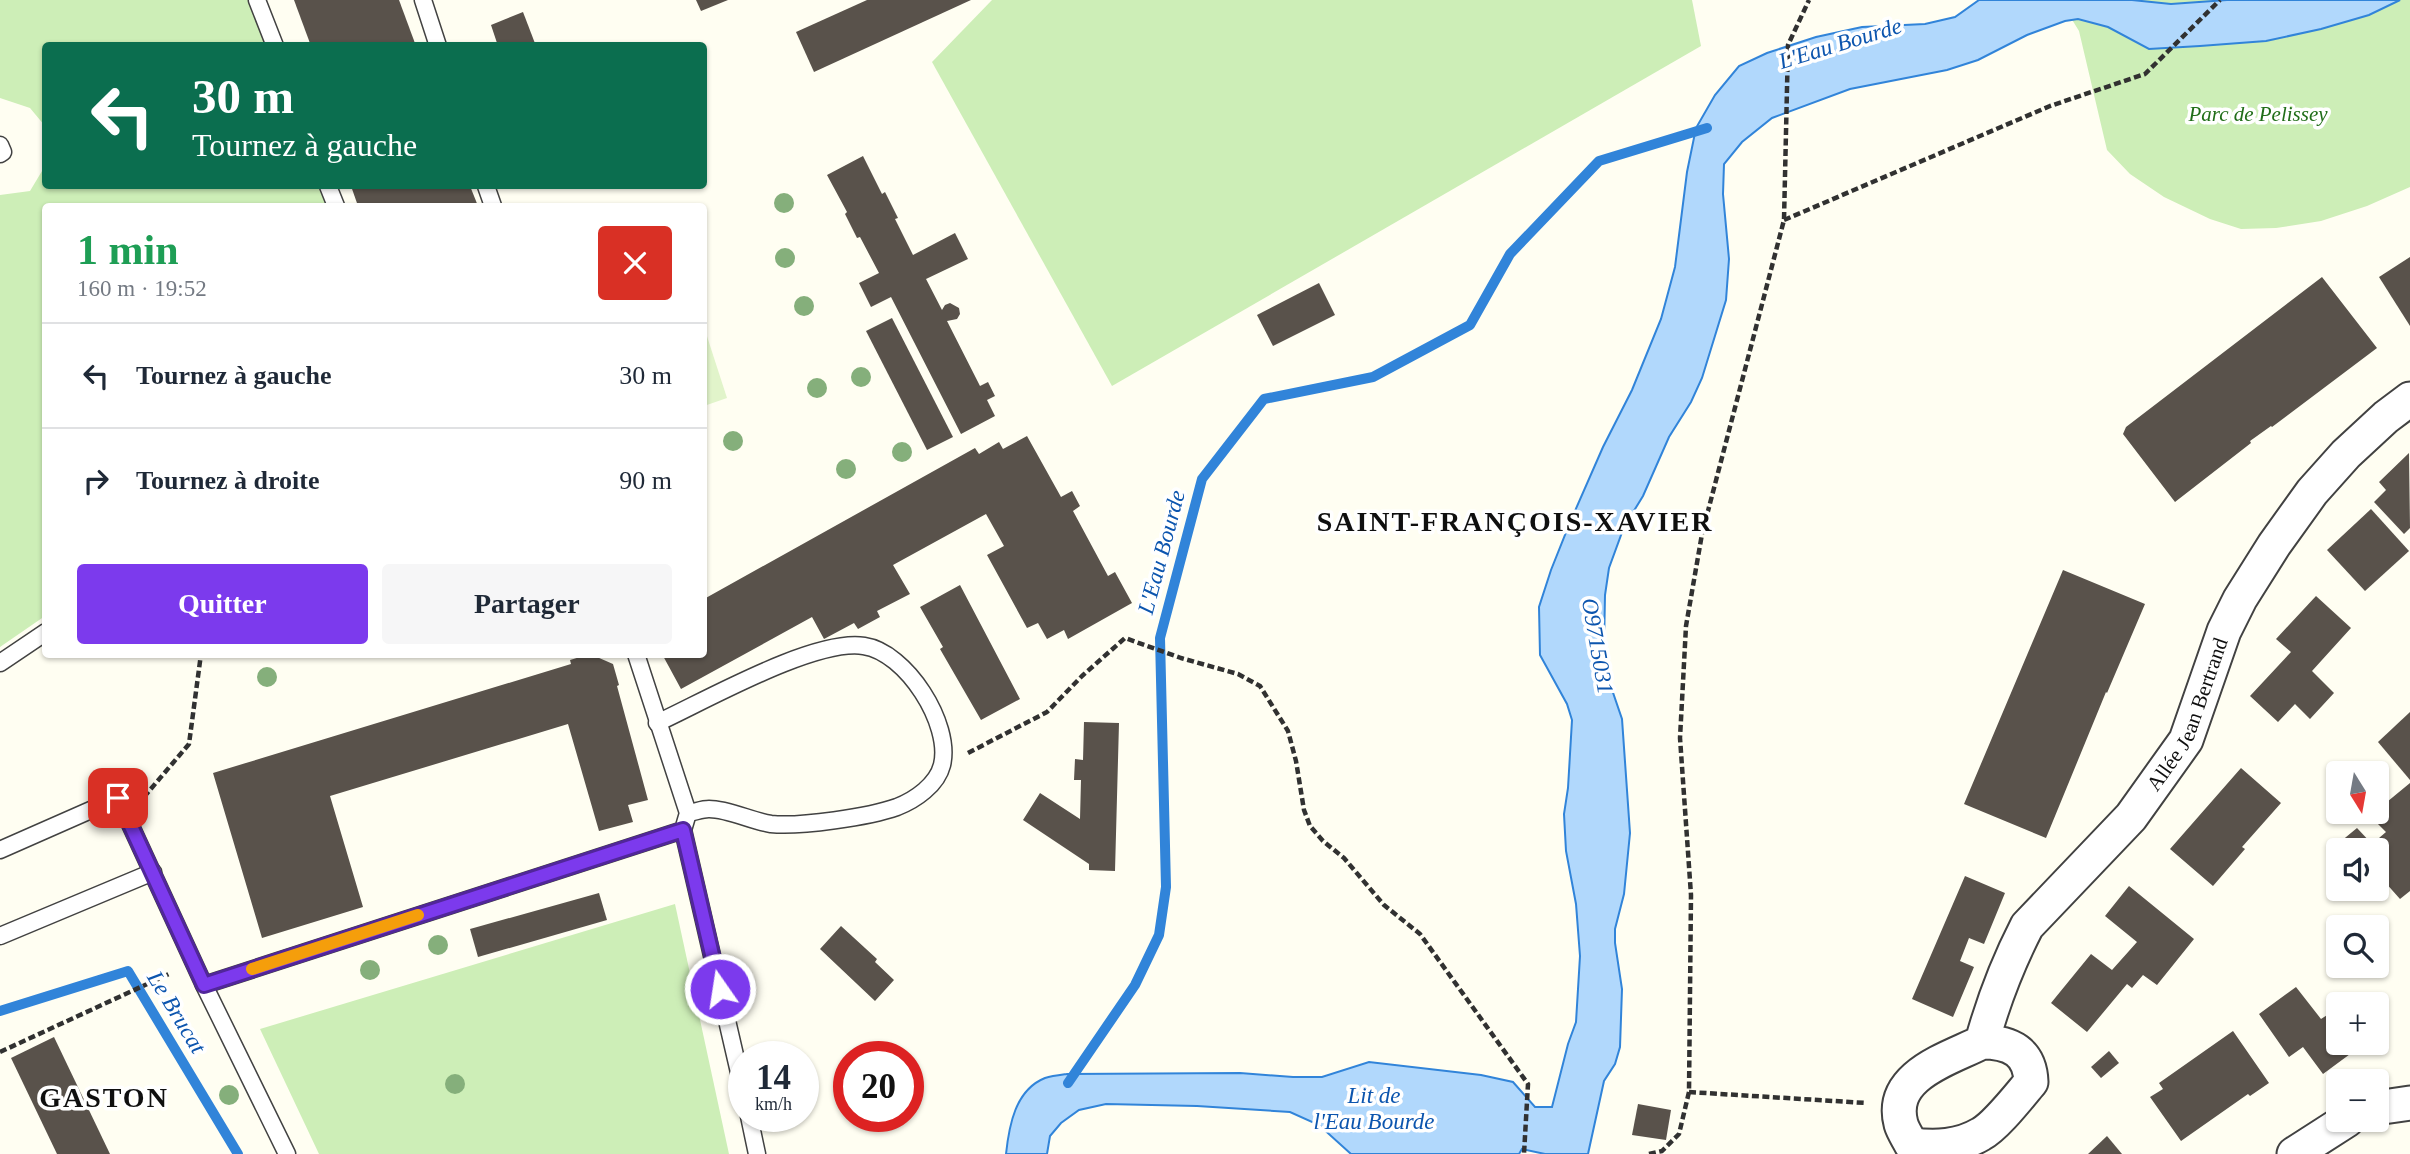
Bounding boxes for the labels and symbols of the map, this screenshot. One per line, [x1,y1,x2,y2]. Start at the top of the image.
water label: L'Eau Bourde [1775,13,1905,74]
park label: Parc de Pelissey [2187,102,2328,126]
water label: L'Eau Bourde [1133,487,1190,618]
district label: SAINT-FRANÇOIS-XAVIER [1317,506,1713,537]
water label: O9715031 [1577,596,1618,696]
street label: Allée Jean Bertrand [2142,634,2233,795]
north arrow [2326,761,2389,824]
pin [88,768,148,828]
position arrow [683,952,757,1026]
water label: Le Brucat [142,966,211,1058]
speed limit sign: 20 [833,1041,924,1132]
district label: GASTON [39,1082,169,1113]
water label: Lit de l'Eau Bourde [1314,1083,1434,1134]

